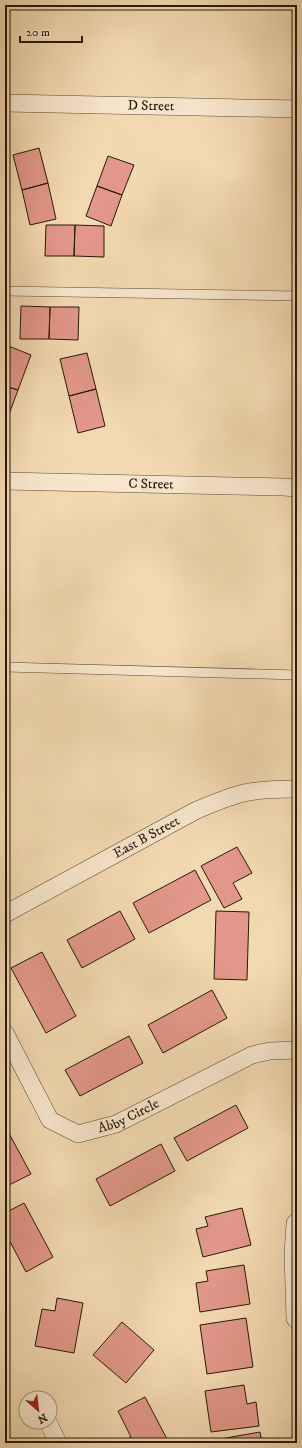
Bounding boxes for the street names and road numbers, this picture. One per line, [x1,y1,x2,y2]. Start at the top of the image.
street label: D Street [128,97,175,115]
street label: C Street [128,475,174,494]
street label: East B Street [110,812,183,863]
street label: Abby Circle [96,1094,162,1137]

